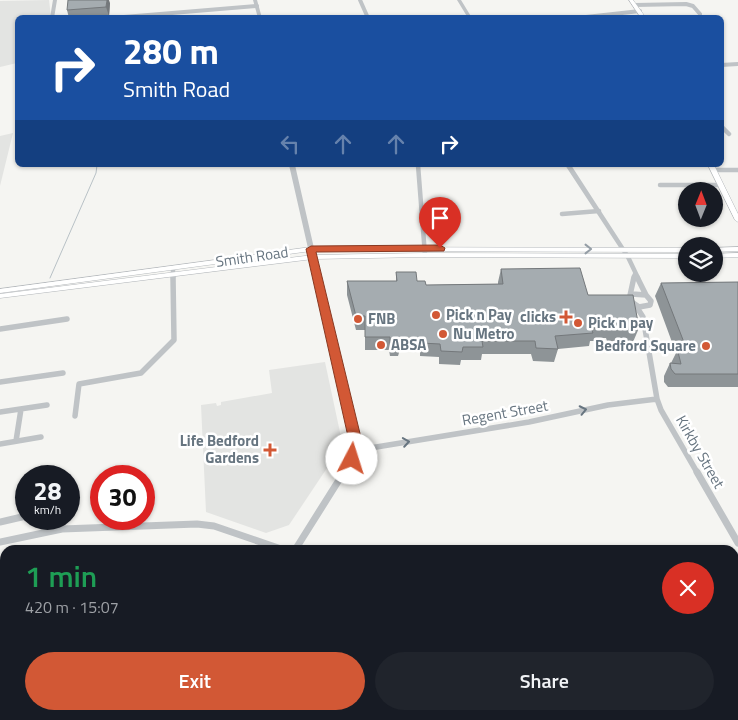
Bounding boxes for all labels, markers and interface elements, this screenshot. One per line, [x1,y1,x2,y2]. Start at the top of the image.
text: 280 m [123,24,219,78]
icon: right [40,35,105,100]
text: Smith Road [123,72,230,106]
icon: left [276,130,304,158]
icon: ahead [329,130,357,158]
icon: ahead [382,130,410,158]
icon: right [435,130,463,158]
north arrow [678,182,722,228]
map controls [678,182,723,282]
pin [419,197,461,248]
icon: arrive [426,204,454,232]
button: layers [678,237,723,282]
street label: Smith Road [214,240,290,273]
one-way arrow [585,244,593,254]
place label: Pick n Pay [446,303,512,326]
place label: clicks [520,305,556,328]
place label: FNB [368,307,396,330]
marker: Pick n Pay [430,309,442,321]
marker: clicks [560,311,572,323]
place label: Pick n pay [588,311,654,334]
marker: FNB [352,313,364,325]
marker: Pick n pay [572,317,584,329]
place label: Nu Metro [453,322,514,345]
marker: Nu Metro [437,328,449,340]
place label: ABSA [391,333,426,356]
place label: Bedford Square [595,334,696,357]
marker: ABSA [375,339,387,351]
marker: Bedford Square [700,340,712,352]
street label: Regent Street [460,393,551,431]
one-way arrow [579,406,587,416]
street label: Kirkby Street [670,411,731,493]
place label: Life Bedford Gardens [180,429,259,469]
position arrow [325,432,377,484]
one-way arrow [402,438,410,448]
marker: Life Bedford Gardens [263,443,277,457]
speed limit sign: 30 [90,465,155,530]
text: 28 [33,472,62,510]
text: km/h [34,500,61,519]
text: 1 min [25,553,97,599]
button: close [662,562,714,614]
text: 420 m · 15:07 [25,595,119,619]
button: Exit [25,652,365,710]
button: Share [375,652,714,710]

